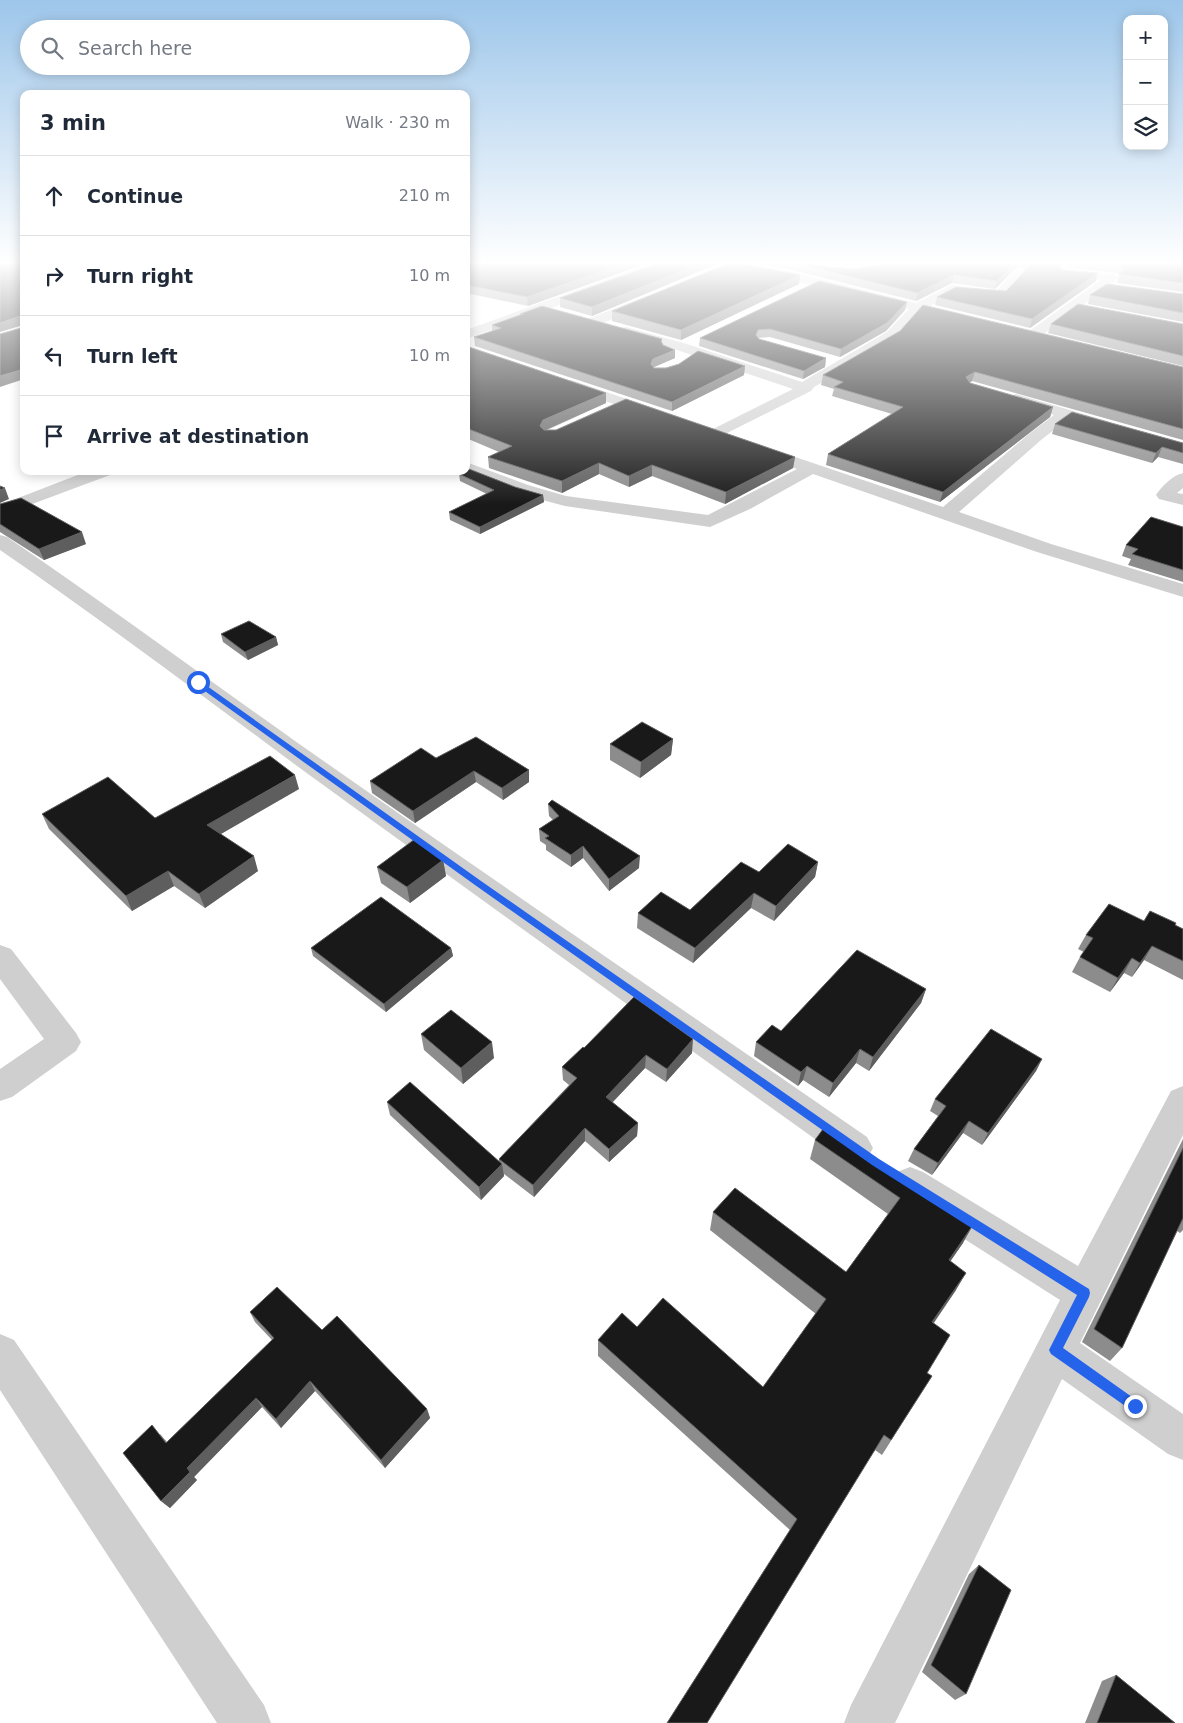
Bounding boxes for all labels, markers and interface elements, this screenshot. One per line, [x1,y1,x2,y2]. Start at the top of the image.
map controls [1123,15,1168,150]
button: + [1123,15,1168,60]
search box [20,20,470,75]
icon: search [38,34,66,62]
text: Search here [78,37,192,59]
button: − [1123,60,1168,105]
button: layers [1123,105,1168,150]
text: 3 min [40,111,106,135]
text: Walk · 230 m [345,113,450,132]
icon: ahead [40,182,68,210]
text: Continue [87,185,183,207]
text: 210 m [399,186,450,205]
icon: right [40,262,68,290]
text: Turn right [87,265,193,287]
text: 10 m [409,266,450,285]
icon: left [40,342,68,370]
text: Turn left [87,345,178,367]
text: 10 m [409,346,450,365]
icon: arrive [40,422,68,450]
text: Arrive at destination [87,425,309,447]
route start [187,671,210,694]
route end [1124,1395,1147,1418]

